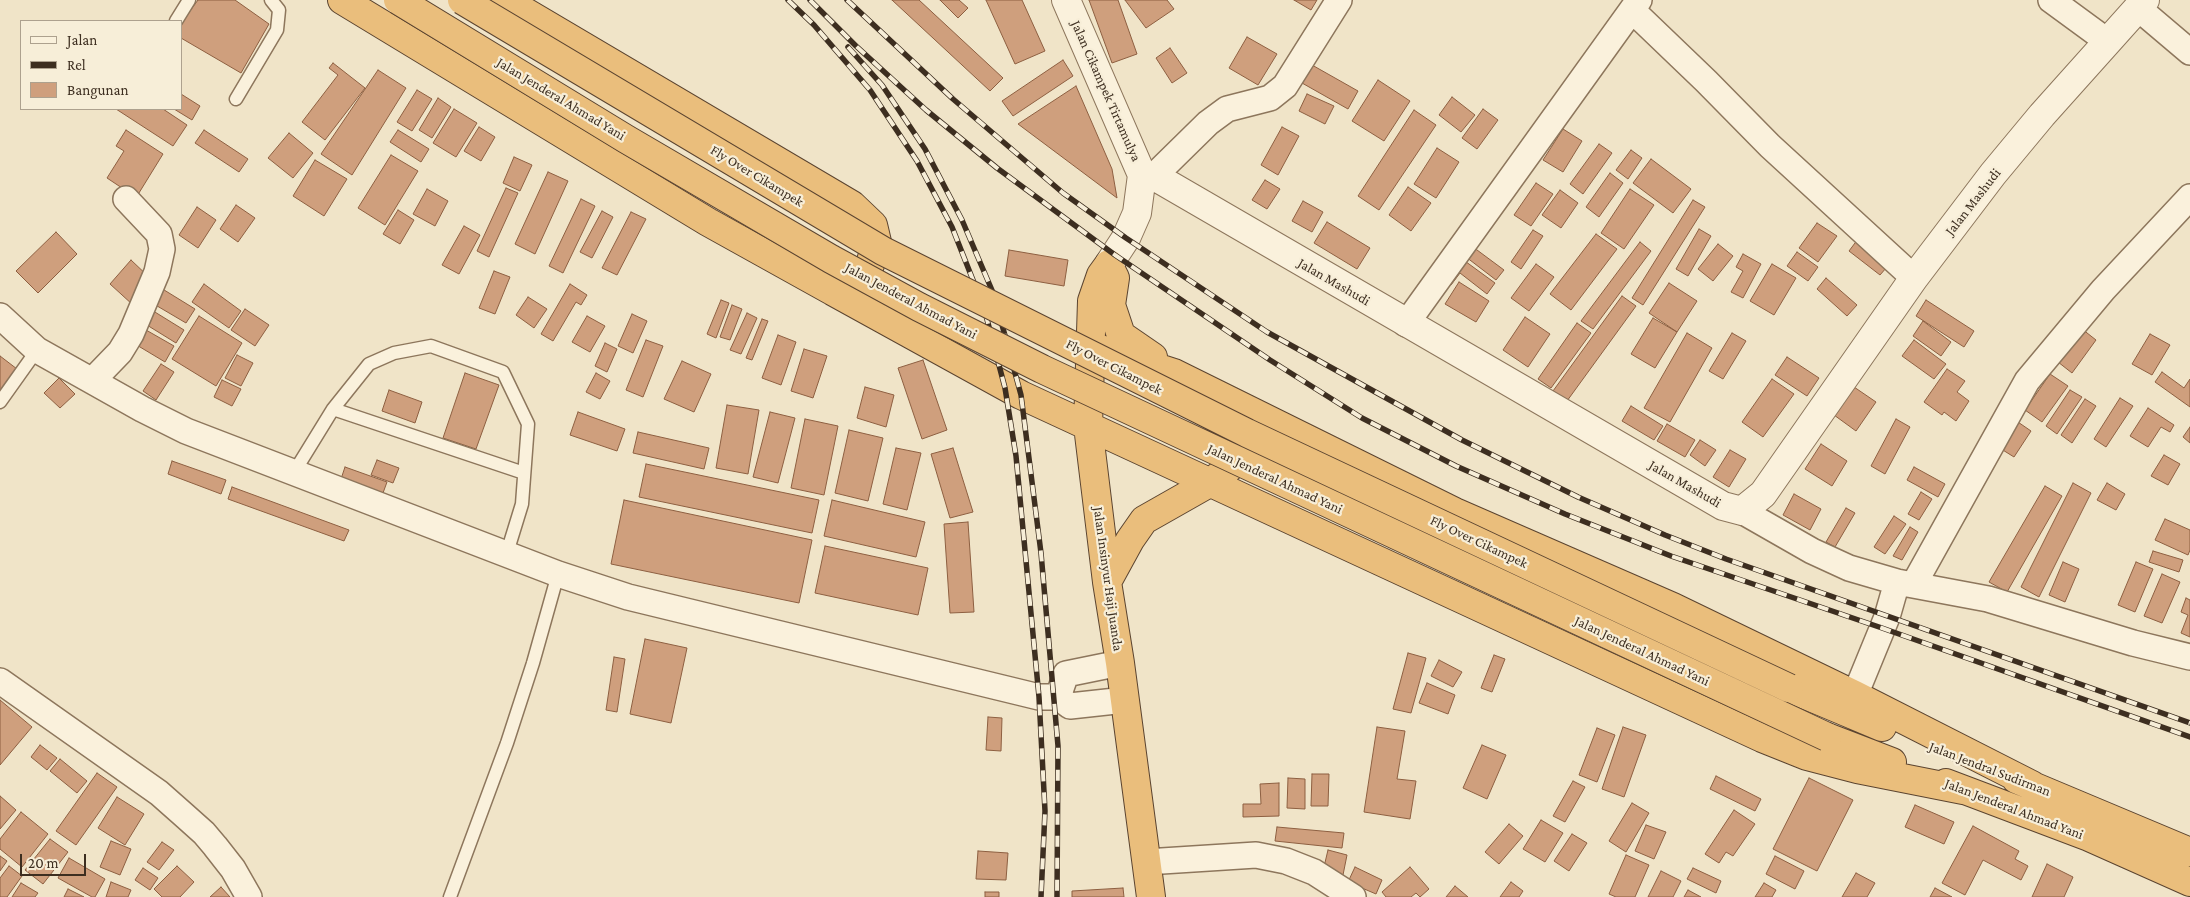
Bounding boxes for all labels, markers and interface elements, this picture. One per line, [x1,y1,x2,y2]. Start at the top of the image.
street label: Jalan Cikampek Tirtamulya [1067,18,1145,164]
legend [20,20,182,110]
text: Jalan [67,32,97,48]
street label: Jalan Jenderal Ahmad Yani [494,54,628,144]
text: Rel [67,57,86,73]
text: Bangunan [67,82,128,98]
street label: Fly Over Cikampek [707,142,807,210]
street label: Jalan Mashudi [1942,165,2004,239]
street label: Jalan Mashudi [1295,255,1373,309]
street label: Jalan Jenderal Ahmad Yani [842,259,980,343]
street label: Fly Over Cikampek [1063,336,1165,398]
street label: Jalan Jenderal Ahmad Yani [1205,440,1345,518]
street label: Jalan Mashudi [1646,457,1724,511]
street label: Jalan Insinyur Haji Juanda [1090,506,1126,652]
street label: Fly Over Cikampek [1428,512,1530,572]
street label: Jalan Jenderal Ahmad Yani [1572,612,1712,690]
street label: Jalan Jendral Sudirman [1927,738,2053,800]
street label: Jalan Jenderal Ahmad Yani [1942,775,2086,843]
scale bar [22,844,89,876]
text: 20 m [28,855,59,871]

